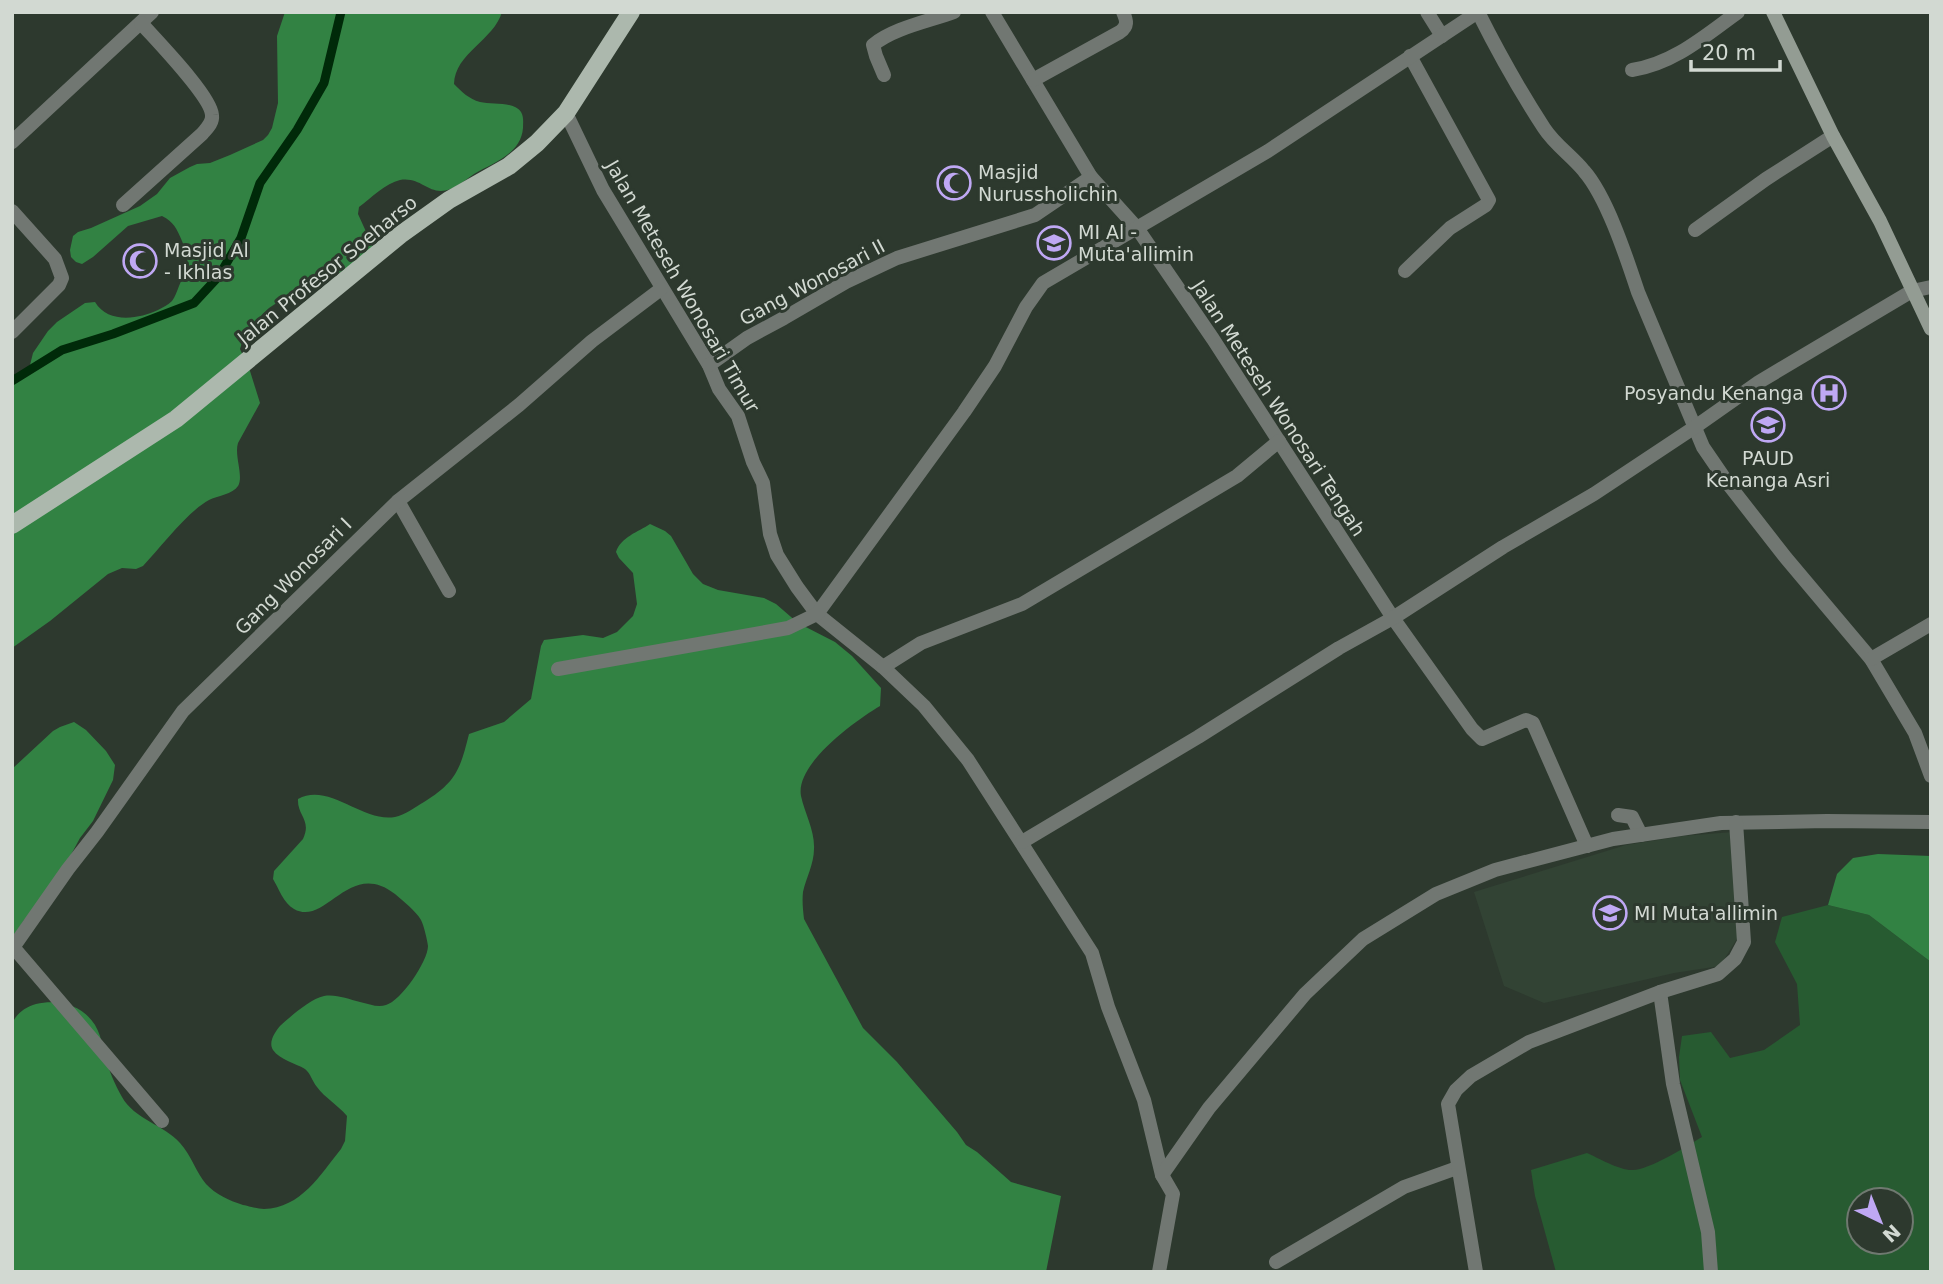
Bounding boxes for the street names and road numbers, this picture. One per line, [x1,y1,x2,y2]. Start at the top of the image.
street label: Jalan Meteseh Wonosari Timur [601,155,764,416]
street label: Jalan Profesor Soeharso [232,191,421,350]
street label: Gang Wonosari II [736,234,888,330]
street label: Jalan Meteseh Wonosari Tengah [1187,275,1370,540]
street label: Gang Wonosari I [230,513,356,639]

